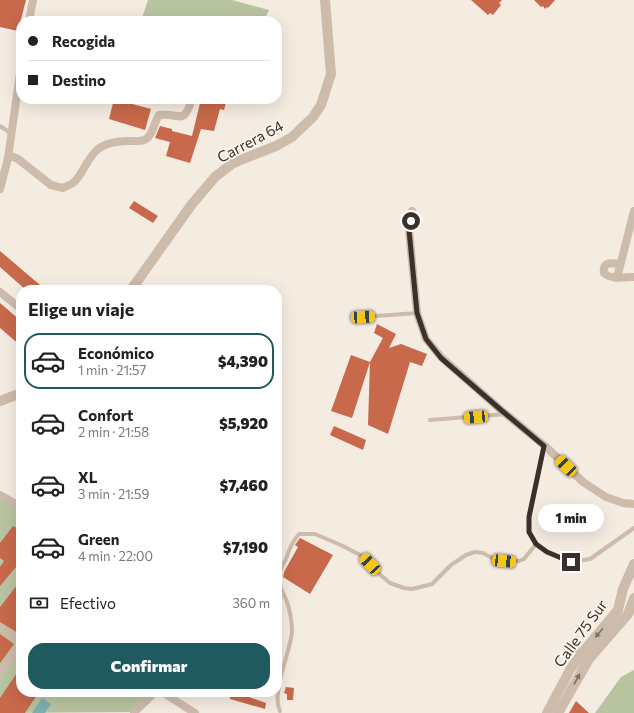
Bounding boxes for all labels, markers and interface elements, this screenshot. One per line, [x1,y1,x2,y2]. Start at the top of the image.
text: Recogida [52,32,115,50]
text: Destino [52,71,106,89]
street label: Carrera 64 [214,116,286,166]
route start [402,212,420,230]
text: Elige un viaje [28,298,134,320]
car [351,310,375,324]
icon: car [30,343,66,379]
text: Económico [78,344,154,362]
text: $4,390 [218,352,268,370]
text: 1 min · 21:57 [78,362,146,378]
icon: car [30,405,66,441]
text: Confort [78,406,133,424]
car [464,410,488,424]
text: $5,920 [219,414,268,432]
text: 2 min · 21:58 [78,424,149,440]
car [553,453,579,479]
icon: car [30,467,66,503]
text: XL [78,468,97,486]
text: $7,460 [220,476,268,494]
text: 3 min · 21:59 [78,486,149,502]
callout: 1 min [538,504,604,532]
text: 1 min [555,510,587,526]
icon: car [30,529,66,565]
text: Green [78,530,119,548]
text: $7,190 [223,538,268,556]
text: 4 min · 22:00 [78,548,153,564]
car [357,551,383,577]
route end [562,553,580,571]
car [491,554,517,568]
icon: cash [28,592,50,614]
text: Efectivo [60,594,116,612]
text: 360 m [232,595,270,611]
street label: Calle 75 Sur [549,596,611,670]
one-way arrow [594,628,603,638]
button: Confirmar [28,643,270,689]
one-way arrow [574,673,581,685]

